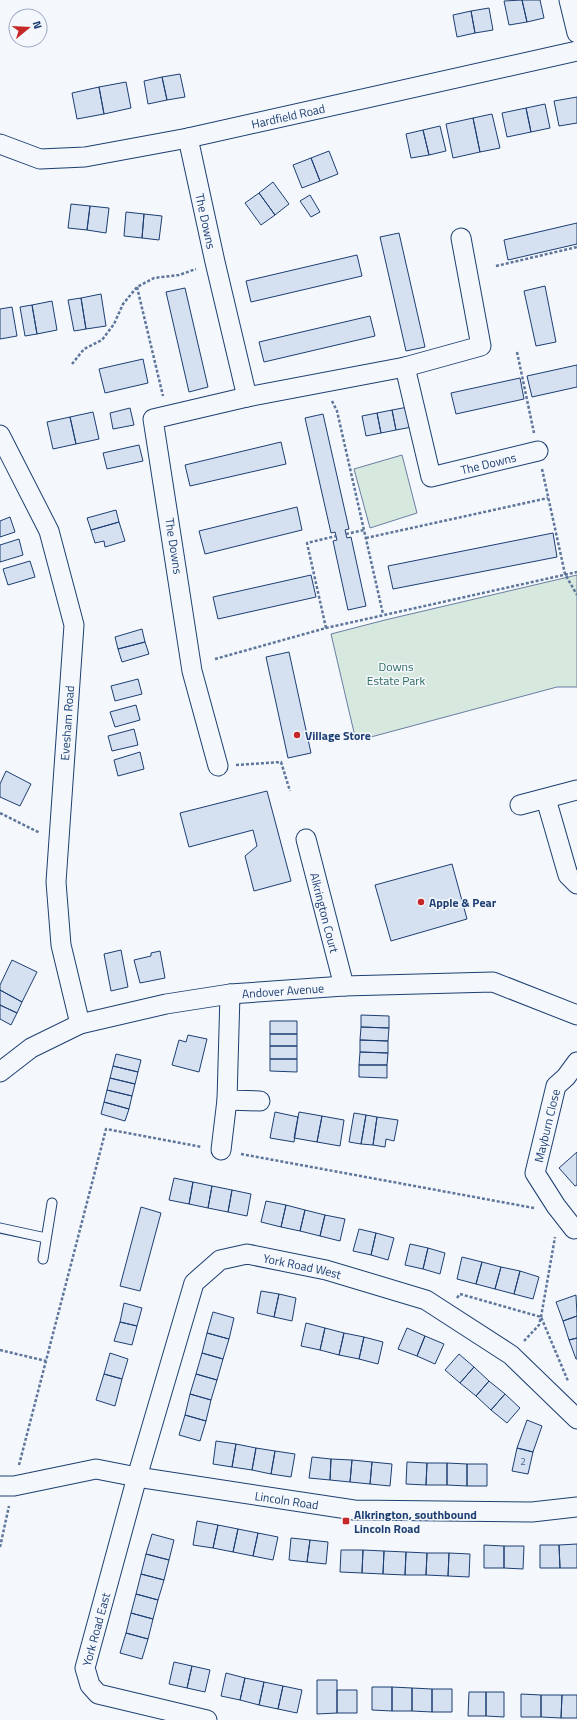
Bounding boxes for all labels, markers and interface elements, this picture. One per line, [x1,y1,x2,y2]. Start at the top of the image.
north arrow [8,8,48,48]
text: N [29,19,46,31]
street label: Hardfield Road [249,98,327,133]
street label: The Downs [191,191,221,251]
street label: The Downs [459,447,518,479]
street label: The Downs [160,517,188,576]
park label: Downs Estate Park [367,657,425,690]
street label: Evesham Road [55,685,79,761]
place label: Village Store [305,726,371,745]
marker: Village Store [292,730,302,740]
street label: Alkrington Court [306,870,345,956]
place label: Apple & Pear [429,893,497,912]
marker: Apple & Pear [416,897,426,907]
street label: Andover Avenue [241,978,325,1003]
street label: Mayburn Close [528,1087,564,1164]
street label: York Road West [262,1248,345,1284]
house number: 2 [520,1454,526,1469]
street label: Lincoln Road [254,1486,320,1514]
place label: Alkrington, southbound Lincoln Road [354,1505,477,1538]
marker: Alkrington, southbound Lincoln Road [341,1516,351,1526]
street label: York Road East [76,1589,115,1668]

